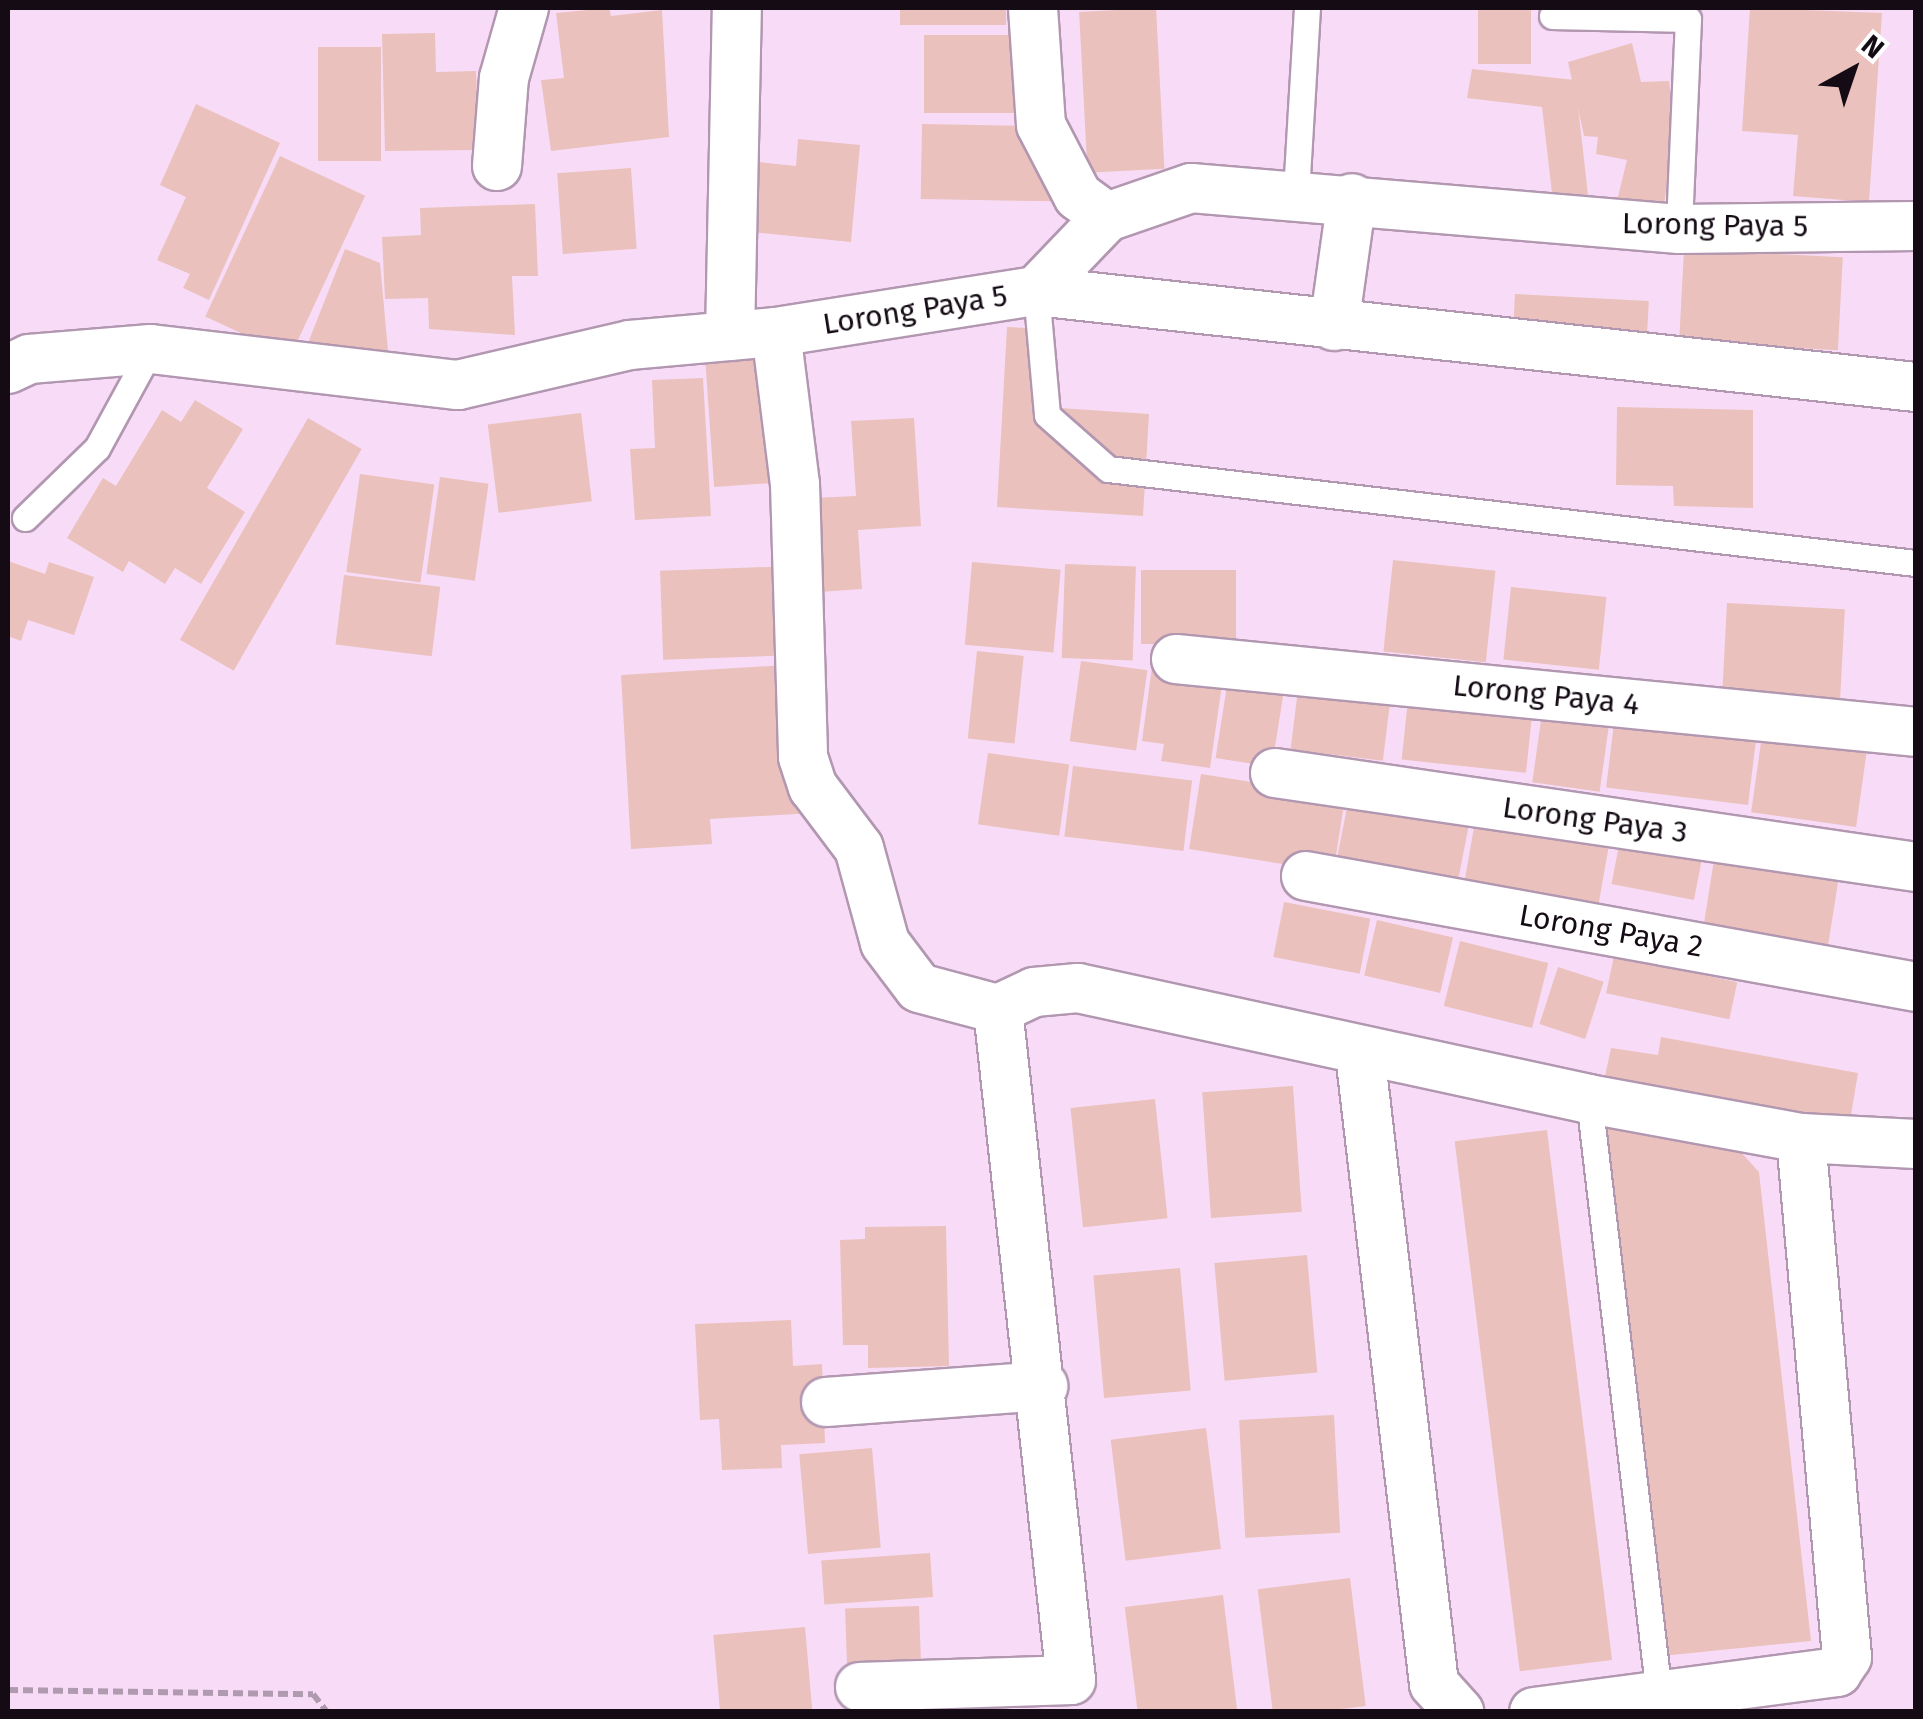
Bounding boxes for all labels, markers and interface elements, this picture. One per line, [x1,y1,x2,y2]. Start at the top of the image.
north arrow [1803,20,1903,120]
text: N [1855,28,1890,65]
street label: Lorong Paya 5 [1622,205,1808,245]
street label: Lorong Paya 5 [820,278,1010,342]
street label: Lorong Paya 4 [1451,667,1641,723]
street label: Lorong Paya 3 [1500,789,1690,851]
street label: Lorong Paya 2 [1516,897,1706,965]

